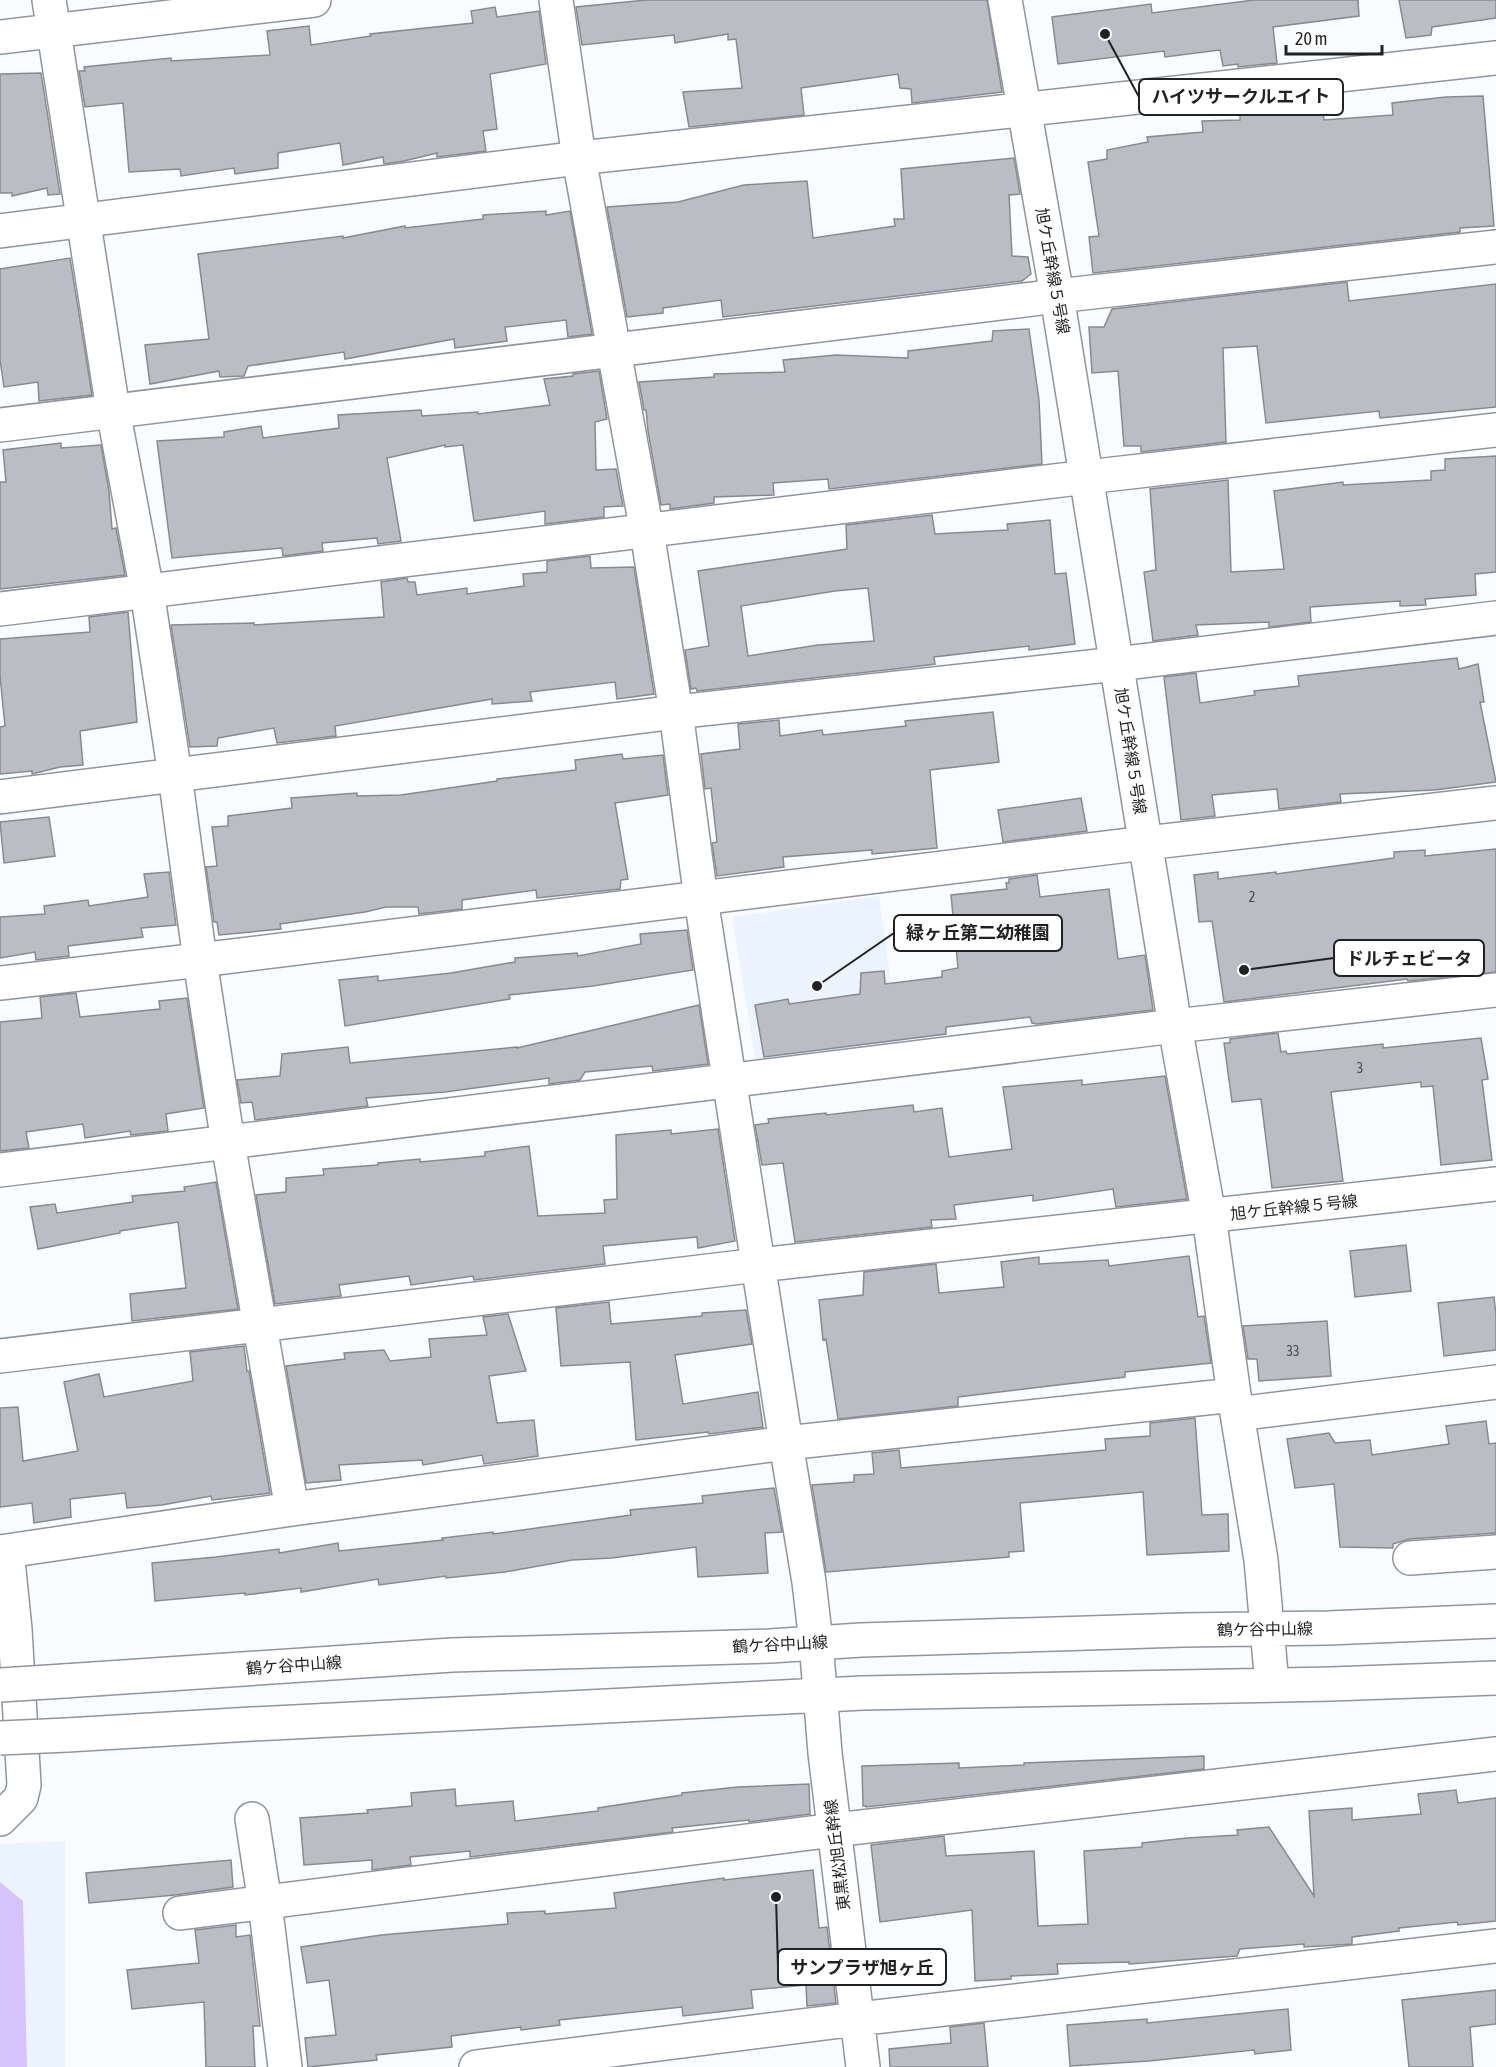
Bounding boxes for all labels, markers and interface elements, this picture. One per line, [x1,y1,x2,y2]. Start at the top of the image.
scale bar [1286,18,1382,56]
text: 20 m [1295,28,1327,49]
callout: ハイツサークルエイト [1139,79,1343,115]
text: ハイツサークルエイト [1151,86,1331,107]
street label: 旭ケ丘幹線５号線 [1033,206,1073,336]
street label: 旭ケ丘幹線５号線 [1112,686,1150,816]
house number: 2 [1249,889,1255,905]
callout: 緑ヶ丘第二幼稚園 [894,915,1062,951]
text: 緑ヶ丘第二幼稚園 [906,922,1050,943]
callout: ドルチェビータ [1334,940,1484,976]
text: ドルチェビータ [1346,948,1472,969]
house number: 3 [1357,1060,1363,1076]
street label: 旭ケ丘幹線５号線 [1229,1191,1359,1223]
house number: 33 [1286,1343,1300,1359]
street label: 鶴ケ谷中山線 [1217,1619,1313,1639]
street label: 鶴ケ谷中山線 [732,1632,828,1656]
street label: 鶴ケ谷中山線 [245,1653,343,1677]
street label: 東黒松旭丘幹線 [821,1798,853,1912]
callout: サンプラザ旭ヶ丘 [778,1949,946,1985]
text: サンプラザ旭ヶ丘 [790,1957,934,1978]

